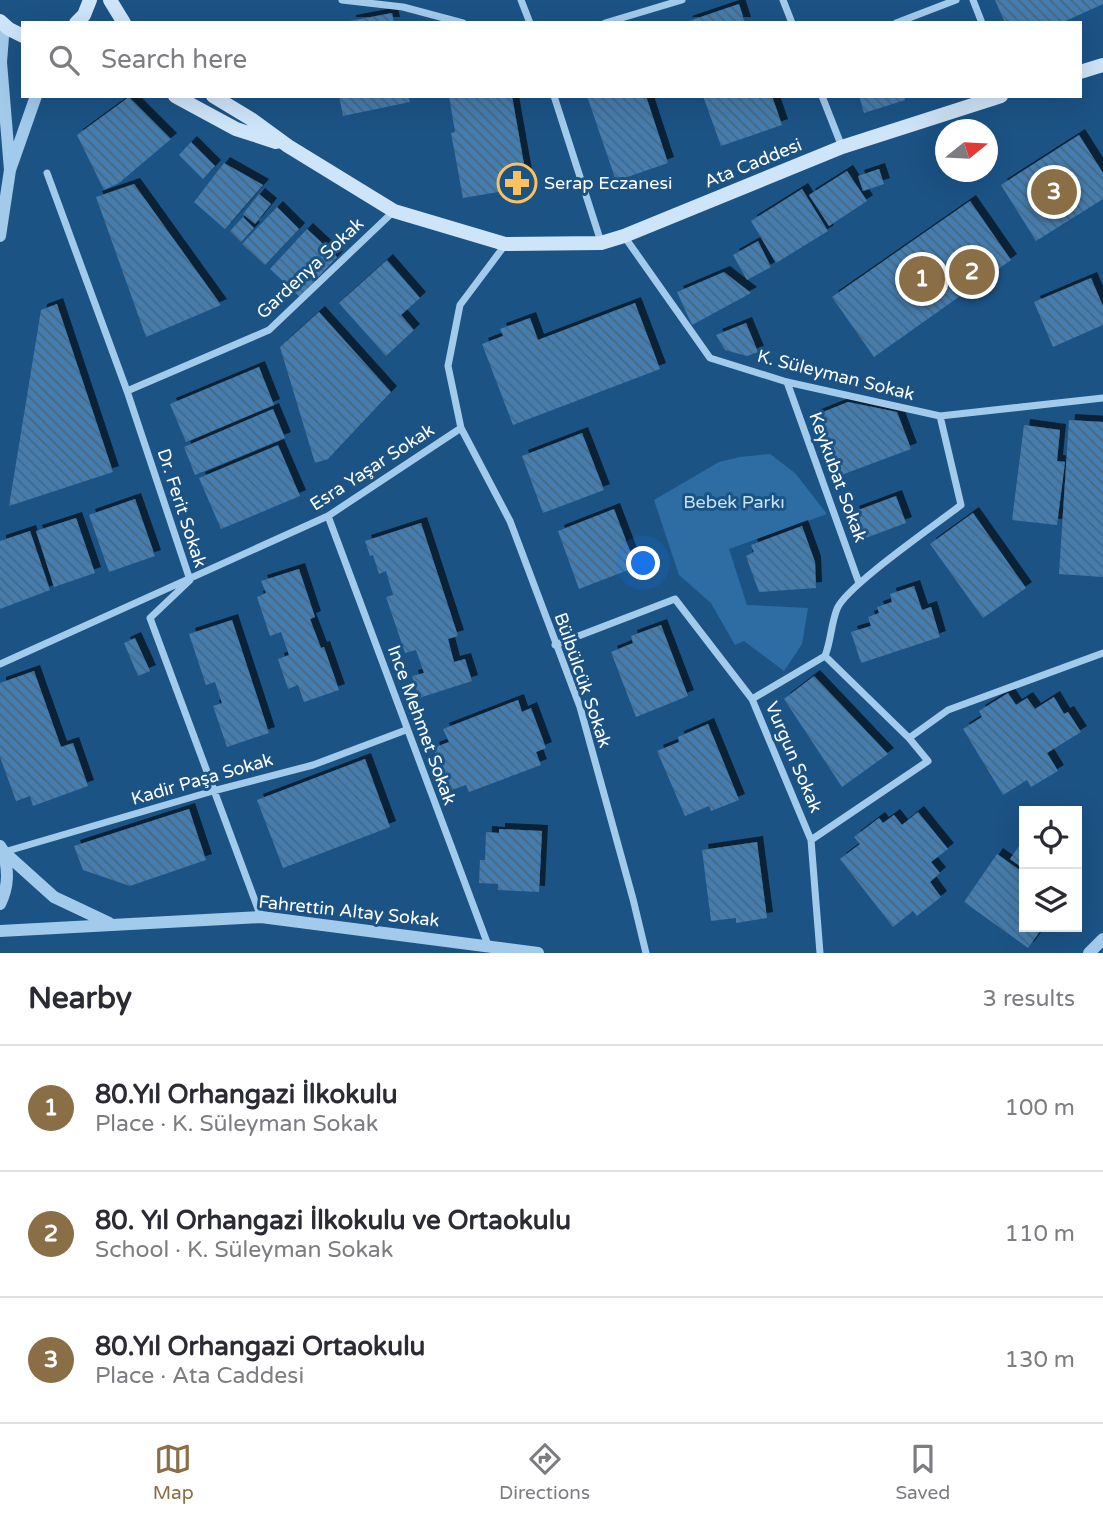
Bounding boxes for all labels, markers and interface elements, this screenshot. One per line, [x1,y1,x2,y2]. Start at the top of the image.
search box [21,21,1082,98]
icon: search [45,41,83,79]
text: Search here [101,44,247,75]
north arrow [935,119,998,182]
street label: Ata Caddesi [701,133,805,193]
pharmacy icon: Serap Eczanesi [496,162,538,204]
pin: 3 [1031,166,1077,218]
place label: Serap Eczanesi [544,172,673,194]
street label: Gardenya Sokak [252,213,368,323]
pin: 2 [949,246,995,298]
pin: 1 [899,253,945,305]
street label: K. Süleyman Sokak [755,345,917,405]
street label: Keykubat Sokak [804,409,872,545]
street label: Esra Yaşar Sokak [306,419,438,515]
street label: Dr. Ferit Sokak [152,446,212,571]
park label: Bebek Parkı [683,491,785,513]
your location [626,546,660,580]
street label: Bülbülcük Sokak [550,610,616,751]
street label: Ince Mehmet Sokak [383,642,461,808]
street label: Vurgun Sokak [761,698,827,816]
street label: Kadir Paşa Sokak [129,748,276,810]
map controls [1019,806,1082,932]
button: locate [1019,806,1082,869]
button: layers [1019,869,1082,932]
street label: Fahrettin Altay Sokak [257,891,441,931]
text: Nearby [28,980,132,1017]
text: 3 results [982,985,1075,1013]
text: 80.Yıl Orhangazi İlkokulu [95,1079,398,1110]
text: 1 [44,1094,58,1122]
text: 100 m [1005,1094,1075,1122]
text: Place · K. Süleyman Sokak [95,1110,378,1138]
text: 80. Yıl Orhangazi İlkokulu ve Ortaokulu [95,1205,571,1236]
text: 2 [44,1220,58,1248]
text: 110 m [1005,1220,1075,1248]
text: School · K. Süleyman Sokak [95,1236,393,1264]
text: 80.Yıl Orhangazi Ortaokulu [95,1331,425,1362]
text: 3 [44,1346,58,1374]
text: 130 m [1005,1346,1075,1374]
text: Place · Ata Caddesi [95,1362,304,1390]
tab: Map [153,1440,194,1504]
tab: Directions [499,1440,590,1504]
tab: Saved [895,1440,950,1504]

